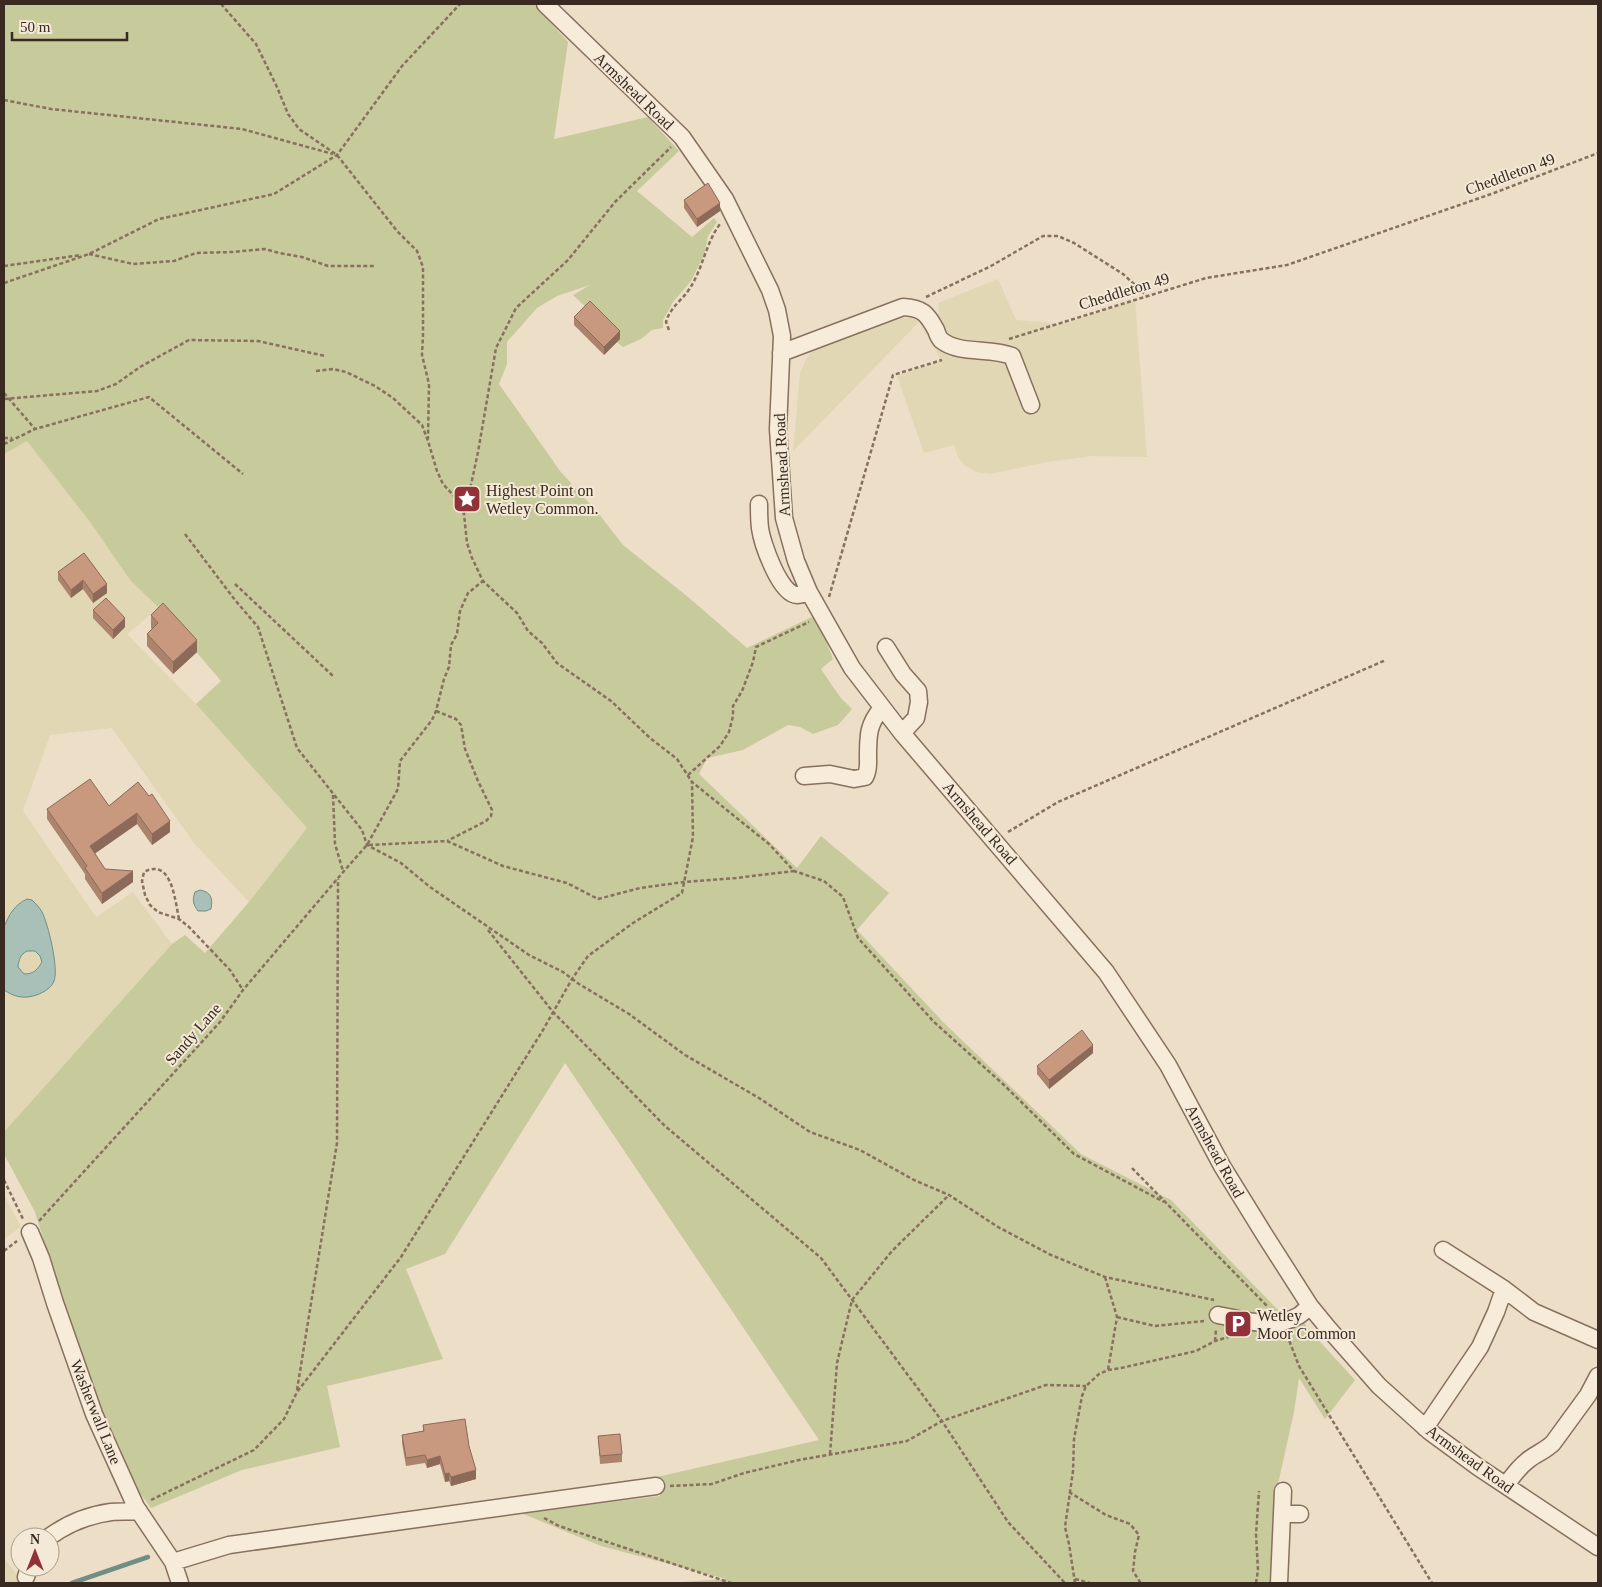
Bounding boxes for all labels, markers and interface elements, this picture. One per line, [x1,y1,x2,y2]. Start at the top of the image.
scale bar [12,10,128,42]
text: 50 m [20,19,51,35]
street label: Armshead Road [591,49,677,133]
street label: Cheddleton 49 [1463,150,1557,198]
street label: Cheddleton 49 [1077,269,1171,313]
street label: Armshead Road [771,413,793,517]
place label: Highest Point on Wetley Common. [486,482,598,518]
place icon: Highest Point on Wetley Common. [452,484,482,514]
street label: Armshead Road [940,778,1020,868]
street label: Sandy Lane [162,1000,225,1069]
street label: Armshead Road [1182,1102,1248,1200]
place label: Wetley Moor Common [1257,1307,1356,1342]
parking icon: Wetley Moor Common [1223,1309,1253,1339]
street label: Washerwall Lane [67,1357,125,1467]
street label: Armshead Road [1423,1422,1517,1496]
north arrow [10,1527,60,1577]
text: N [30,1532,40,1547]

